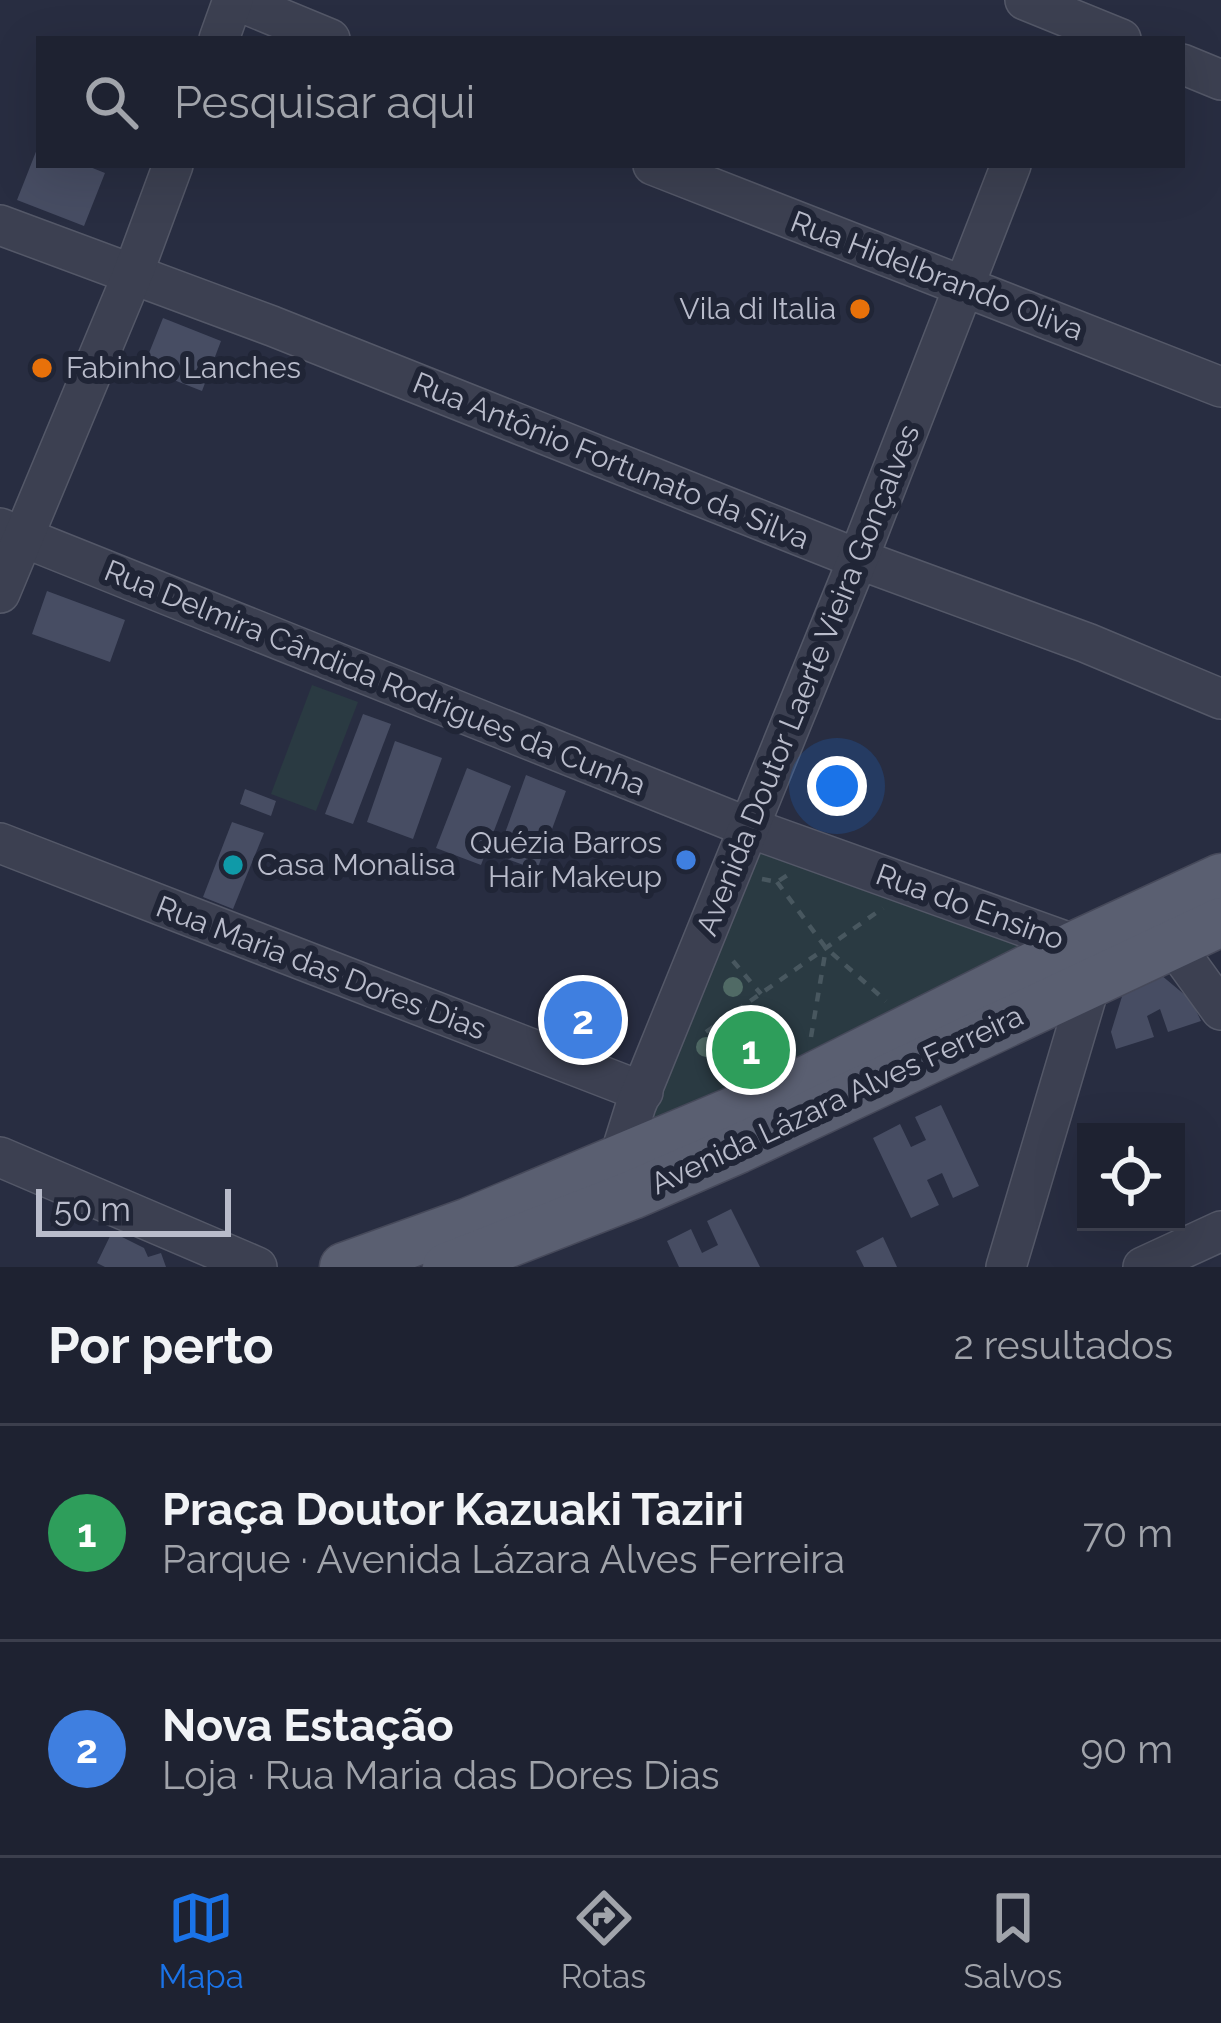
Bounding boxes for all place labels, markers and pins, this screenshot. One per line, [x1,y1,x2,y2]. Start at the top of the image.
place label: Vila di Italia [679,291,836,326]
marker: Vila di Italia [847,296,873,322]
place label: Fabinho Lanches [66,350,301,385]
marker: Fabinho Lanches [29,355,55,381]
place label: Quézia Barros Hair Makeup [470,825,662,894]
place label: Casa Monalisa [257,847,456,882]
marker: Quézia Barros Hair Makeup [673,847,699,873]
marker: Casa Monalisa [220,852,246,878]
pin: 2 [544,975,622,1065]
pin: 1 [712,1005,790,1095]

